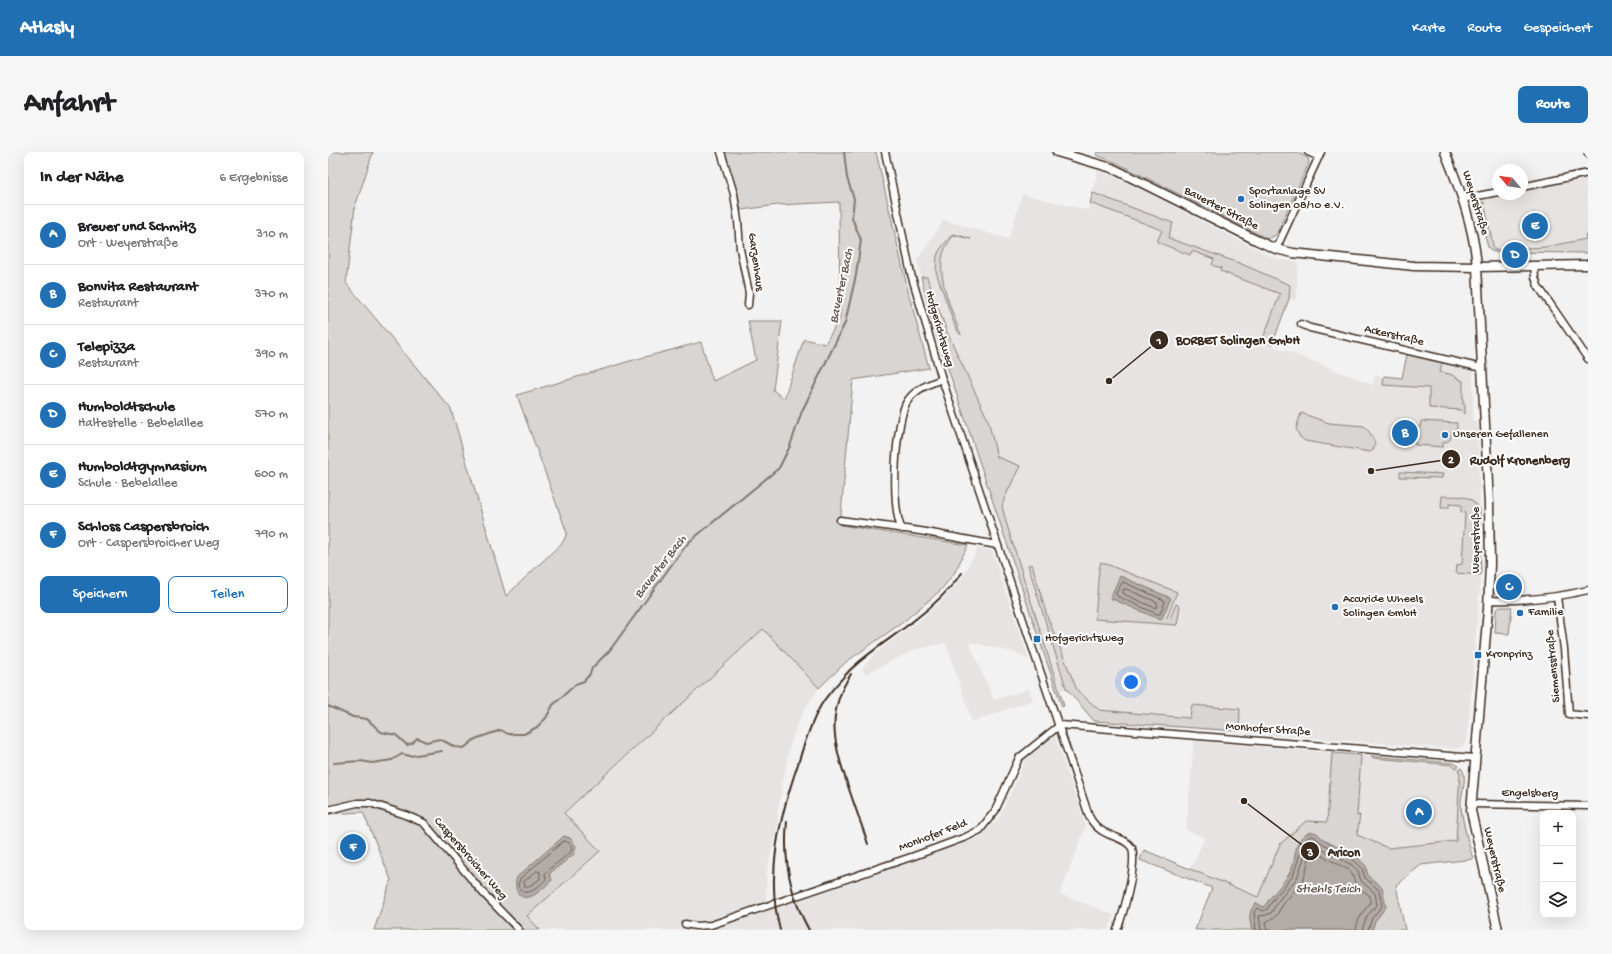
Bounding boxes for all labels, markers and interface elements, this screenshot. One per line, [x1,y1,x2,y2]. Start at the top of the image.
text: Atlasly [20,17,74,40]
text: Karte [1412,20,1445,37]
text: Route [1467,20,1501,37]
text: Gespeichert [1523,20,1592,37]
button: Route [1518,86,1588,123]
text: Anfahrt [24,88,114,121]
north arrow [1492,164,1528,200]
text: In der Nähe [40,168,123,188]
street label: Weyerstraße [1459,169,1492,238]
text: 6 Ergebnisse [219,171,288,186]
street label: Baverter Straße [1181,184,1261,234]
place label: Sportanlage SV Solingen 08/10 e.V. [1249,185,1344,213]
marker: Sportanlage SV Solingen 08/10 e.V. [1236,194,1246,204]
pin: E [1522,211,1548,241]
text: Breuer und Schmitz [78,218,196,236]
text: A [49,227,57,242]
text: 310 m [256,227,288,242]
street label: Garzenhaus [744,232,766,293]
text: Ort · Weyerstraße [78,236,178,251]
pin: D [1502,240,1528,270]
water label: Baverter Bach [827,246,857,325]
text: Bonvita Restaurant [78,278,198,296]
text: B [50,287,56,302]
text: 370 m [255,287,288,302]
street label: Hofgerichtsweg [921,289,957,369]
text: Restaurant [78,296,138,311]
street label: Ackerstraße [1363,322,1426,350]
callout: BORBET Solingen GmbH [1149,327,1308,352]
text: BORBET Solingen GmbH [1175,334,1300,349]
text: 1 [1156,335,1162,349]
text: Telepizza [78,338,135,356]
text: C [49,347,57,362]
text: 390 m [255,347,288,362]
text: Restaurant [78,356,138,371]
text: Humboldtschule [78,398,175,416]
text: D [49,407,57,422]
text: 570 m [255,407,288,422]
text: Haltestelle · Bebelallee [78,416,203,431]
pin: B [1392,418,1418,448]
place label: Unseren Gefallenen [1453,428,1549,442]
marker: Unseren Gefallenen [1440,430,1450,440]
callout: Rudolf Kronenberg [1441,447,1578,472]
text: Rudolf Kronenberg [1469,453,1571,469]
text: 2 [1448,454,1454,468]
text: Humboldtgymnasium [78,458,207,476]
text: E [49,467,57,482]
text: 600 m [254,467,288,482]
text: Schule · Bebelallee [78,476,178,491]
street label: Weyerstraße [1470,506,1484,573]
text: Schloss Caspersbroich [78,518,209,536]
text: F [50,527,56,542]
text: 790 m [255,527,288,542]
water label: Baverter Bach [632,532,691,602]
text: Ort · Caspersbroicher Weg [78,536,220,551]
pin: C [1496,572,1522,602]
button: Speichern [40,576,160,613]
button: Teilen [168,576,288,613]
place label: Accuride Wheels Solingen GmbH [1343,593,1423,621]
marker: Accuride Wheels Solingen GmbH [1330,602,1340,612]
place label: Familie [1527,606,1564,620]
marker: Familie [1515,608,1525,618]
street label: Siemensstraße [1544,628,1564,703]
place label: Hofgerichtsweg [1045,632,1124,646]
marker: Hofgerichtsweg [1032,634,1042,644]
place label: Kronprinz [1486,648,1533,662]
marker: Kronprinz [1473,650,1483,660]
your location [1121,672,1141,692]
street label: Monhofer Straße [1225,720,1312,740]
street label: Engelsberg [1501,787,1559,801]
pin: A [1406,797,1432,827]
map controls [1540,810,1576,918]
button: + [1540,810,1576,846]
street label: Caspersbroicher Weg [430,815,510,903]
street label: Monhofer Feld [897,816,970,855]
street label: Weyerstraße [1480,826,1508,895]
pin: F [340,832,366,862]
callout: Aricon [1300,839,1368,864]
text: Aricon [1327,846,1361,861]
button: − [1540,846,1576,882]
text: 3 [1306,847,1313,861]
water label: Stiehls Teich [1296,882,1361,897]
button: layers [1540,882,1576,918]

